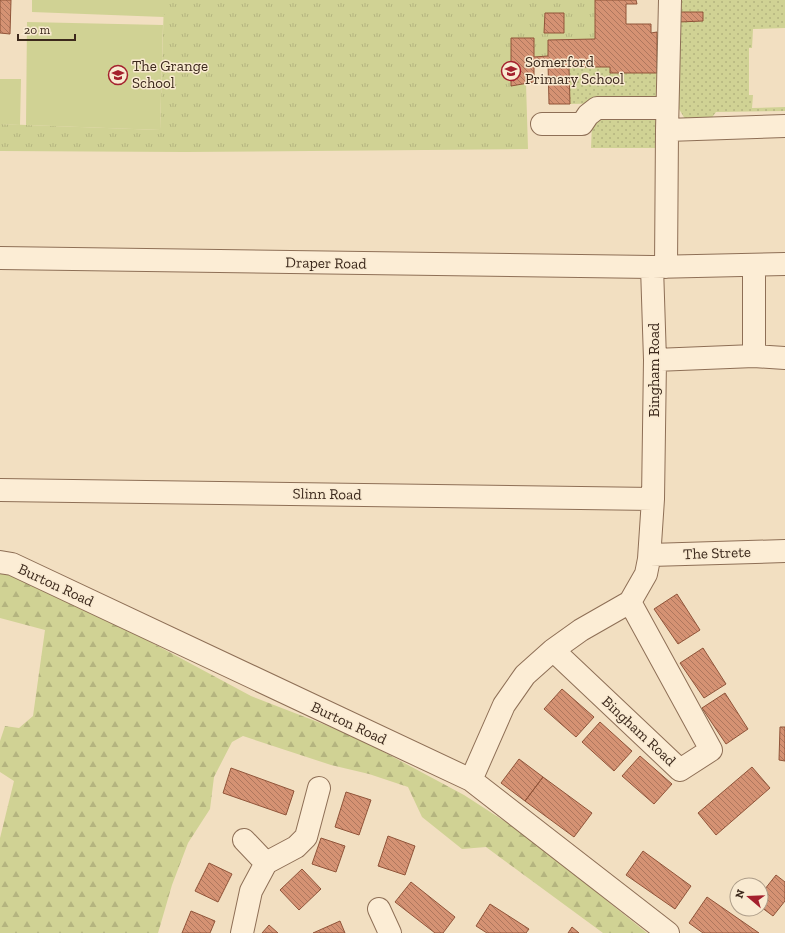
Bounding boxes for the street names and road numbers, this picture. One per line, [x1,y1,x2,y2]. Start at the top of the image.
street label: Draper Road [285,253,367,273]
street label: Bingham Road [645,322,663,417]
street label: Slinn Road [292,484,362,504]
street label: The Strete [683,543,751,563]
street label: Burton Road [15,560,97,611]
street label: Bingham Road [598,692,680,770]
street label: Burton Road [308,698,390,749]

